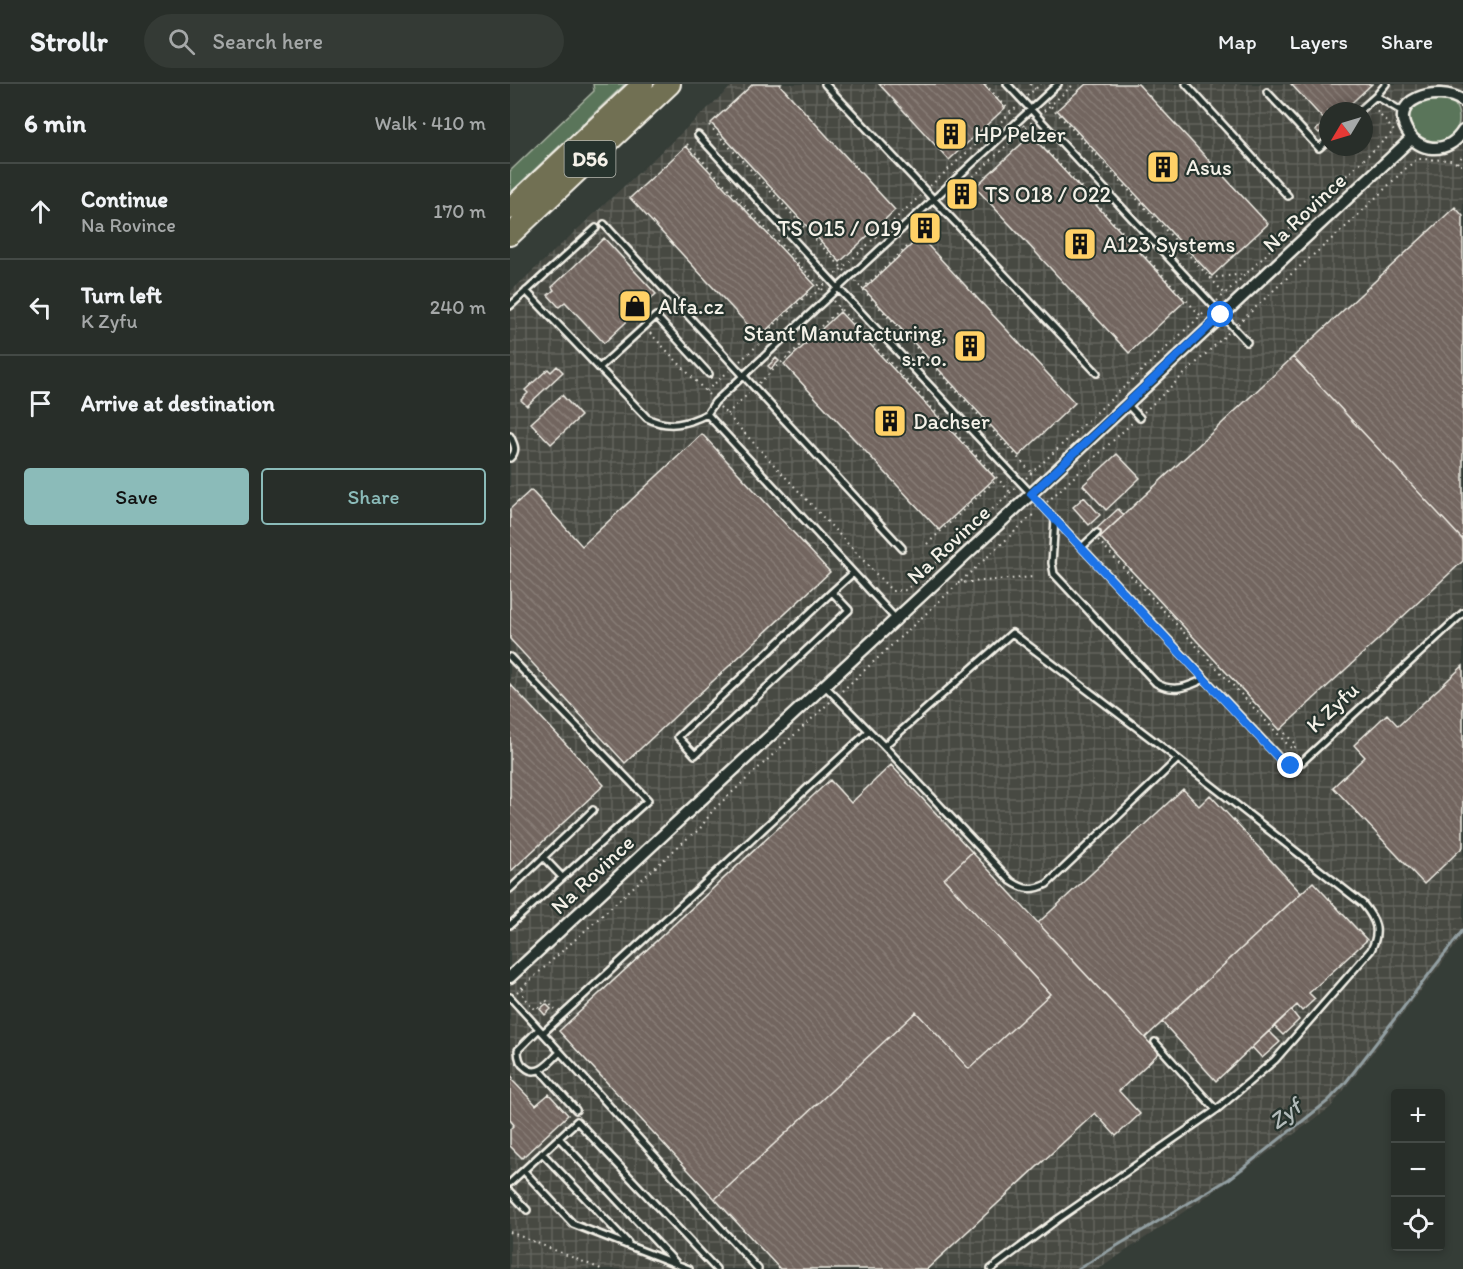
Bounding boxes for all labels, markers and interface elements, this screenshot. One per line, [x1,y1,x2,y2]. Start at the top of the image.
search box [144,14,564,68]
text: Strollr [30,24,108,58]
icon: search [165,25,198,58]
text: Search here [213,28,323,55]
text: Map [1218,29,1257,54]
text: Layers [1290,29,1348,54]
text: Share [1381,29,1433,54]
north arrow [1319,102,1373,156]
text: 6 min [24,107,86,139]
text: Walk · 410 m [375,111,486,135]
building icon: HP Pelzer [933,116,969,152]
place label: HP Pelzer [974,121,1066,148]
road number: D56 [564,141,616,177]
building icon: Asus [1145,149,1181,185]
place label: Asus [1186,154,1232,181]
street label: Na Rovince [1257,167,1352,258]
building icon: TS O18 / O22 [944,176,980,212]
place label: TS O18 / O22 [985,181,1112,208]
text: Continue [81,186,168,213]
icon: ahead [24,195,57,228]
text: 170 m [433,199,486,223]
building icon: TS O15 / O19 [907,210,943,246]
text: Na Rovince [81,213,176,237]
place label: TS O15 / O19 [778,215,902,242]
building icon: A123 Systems [1062,226,1098,262]
place label: A123 Systems [1103,231,1235,258]
text: Turn left [81,282,162,309]
shop icon: Alfa.cz [617,288,653,324]
icon: left [24,291,57,324]
place label: Alfa.cz [658,293,724,320]
text: 240 m [430,295,486,319]
route start [1207,301,1233,327]
text: K Zyfu [81,309,138,333]
place label: Stant Manufacturing, s.r.o. [743,320,947,372]
building icon: Stant Manufacturing, s.r.o. [952,328,988,364]
icon: arrive [24,387,57,420]
text: Arrive at destination [81,390,275,417]
building icon: Dachser [872,403,908,439]
place label: Dachser [913,408,990,435]
button: Save [24,468,249,525]
button: Share [261,468,486,525]
street label: Na Rovince [901,499,996,590]
street label: K Zyfu [1300,676,1364,738]
route end [1277,752,1303,778]
street label: Na Rovince [545,829,640,920]
water label: Zyf [1262,1089,1310,1135]
map controls [1391,1089,1445,1251]
button: + [1391,1089,1445,1143]
button: − [1391,1143,1445,1197]
button: locate [1391,1197,1445,1251]

